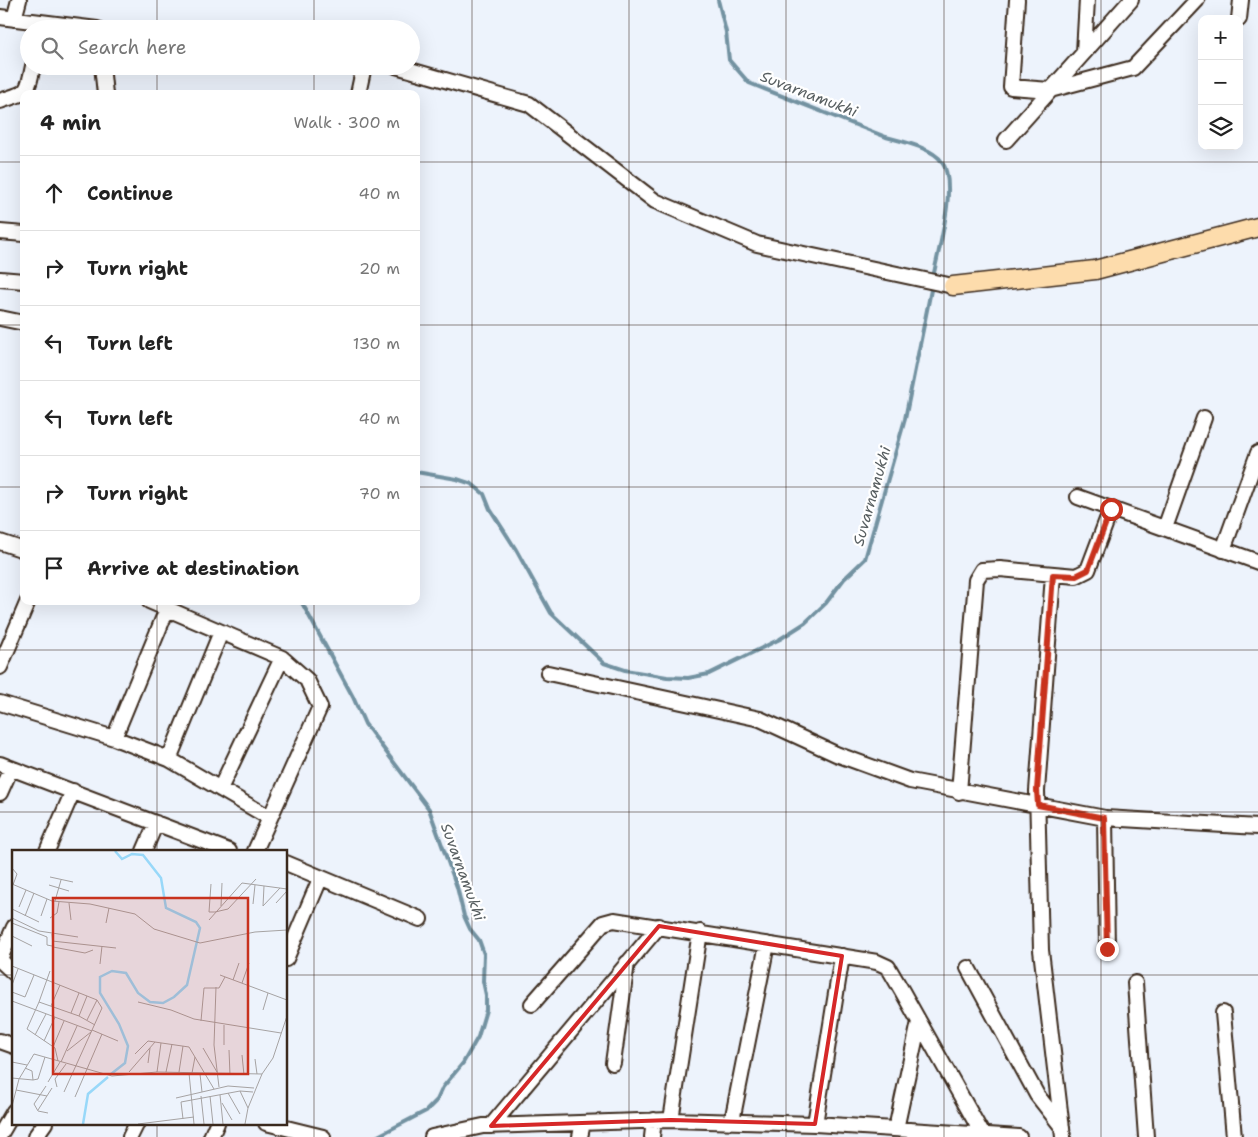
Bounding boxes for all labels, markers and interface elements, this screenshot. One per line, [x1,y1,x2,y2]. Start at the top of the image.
map controls [1198,15,1243,150]
button: + [1198,15,1243,60]
search box [20,20,420,75]
icon: search [38,34,66,62]
text: Search here [78,35,187,60]
button: − [1198,60,1243,105]
water label: Suvarnamukhi [758,66,861,122]
button: layers [1198,105,1243,150]
text: 4 min [40,109,101,137]
text: Walk · 300 m [293,112,400,133]
icon: ahead [40,179,68,207]
text: Continue [87,181,173,206]
text: 40 m [358,183,400,204]
icon: right [40,254,68,282]
text: Turn right [87,256,188,281]
text: 20 m [359,258,400,279]
icon: left [40,329,68,357]
text: Turn left [87,331,173,356]
text: 130 m [353,333,400,354]
icon: left [40,404,68,432]
text: Turn left [87,406,173,431]
text: 40 m [358,408,400,429]
water label: Suvarnamukhi [848,443,896,548]
icon: right [40,479,68,507]
text: Turn right [87,481,188,506]
text: 70 m [359,483,400,504]
route start [1100,498,1123,521]
icon: arrive [40,554,68,582]
text: Arrive at destination [87,556,299,581]
water label: Suvarnamukhi [436,820,490,924]
inset map [12,850,288,1124]
route end [1096,938,1119,961]

